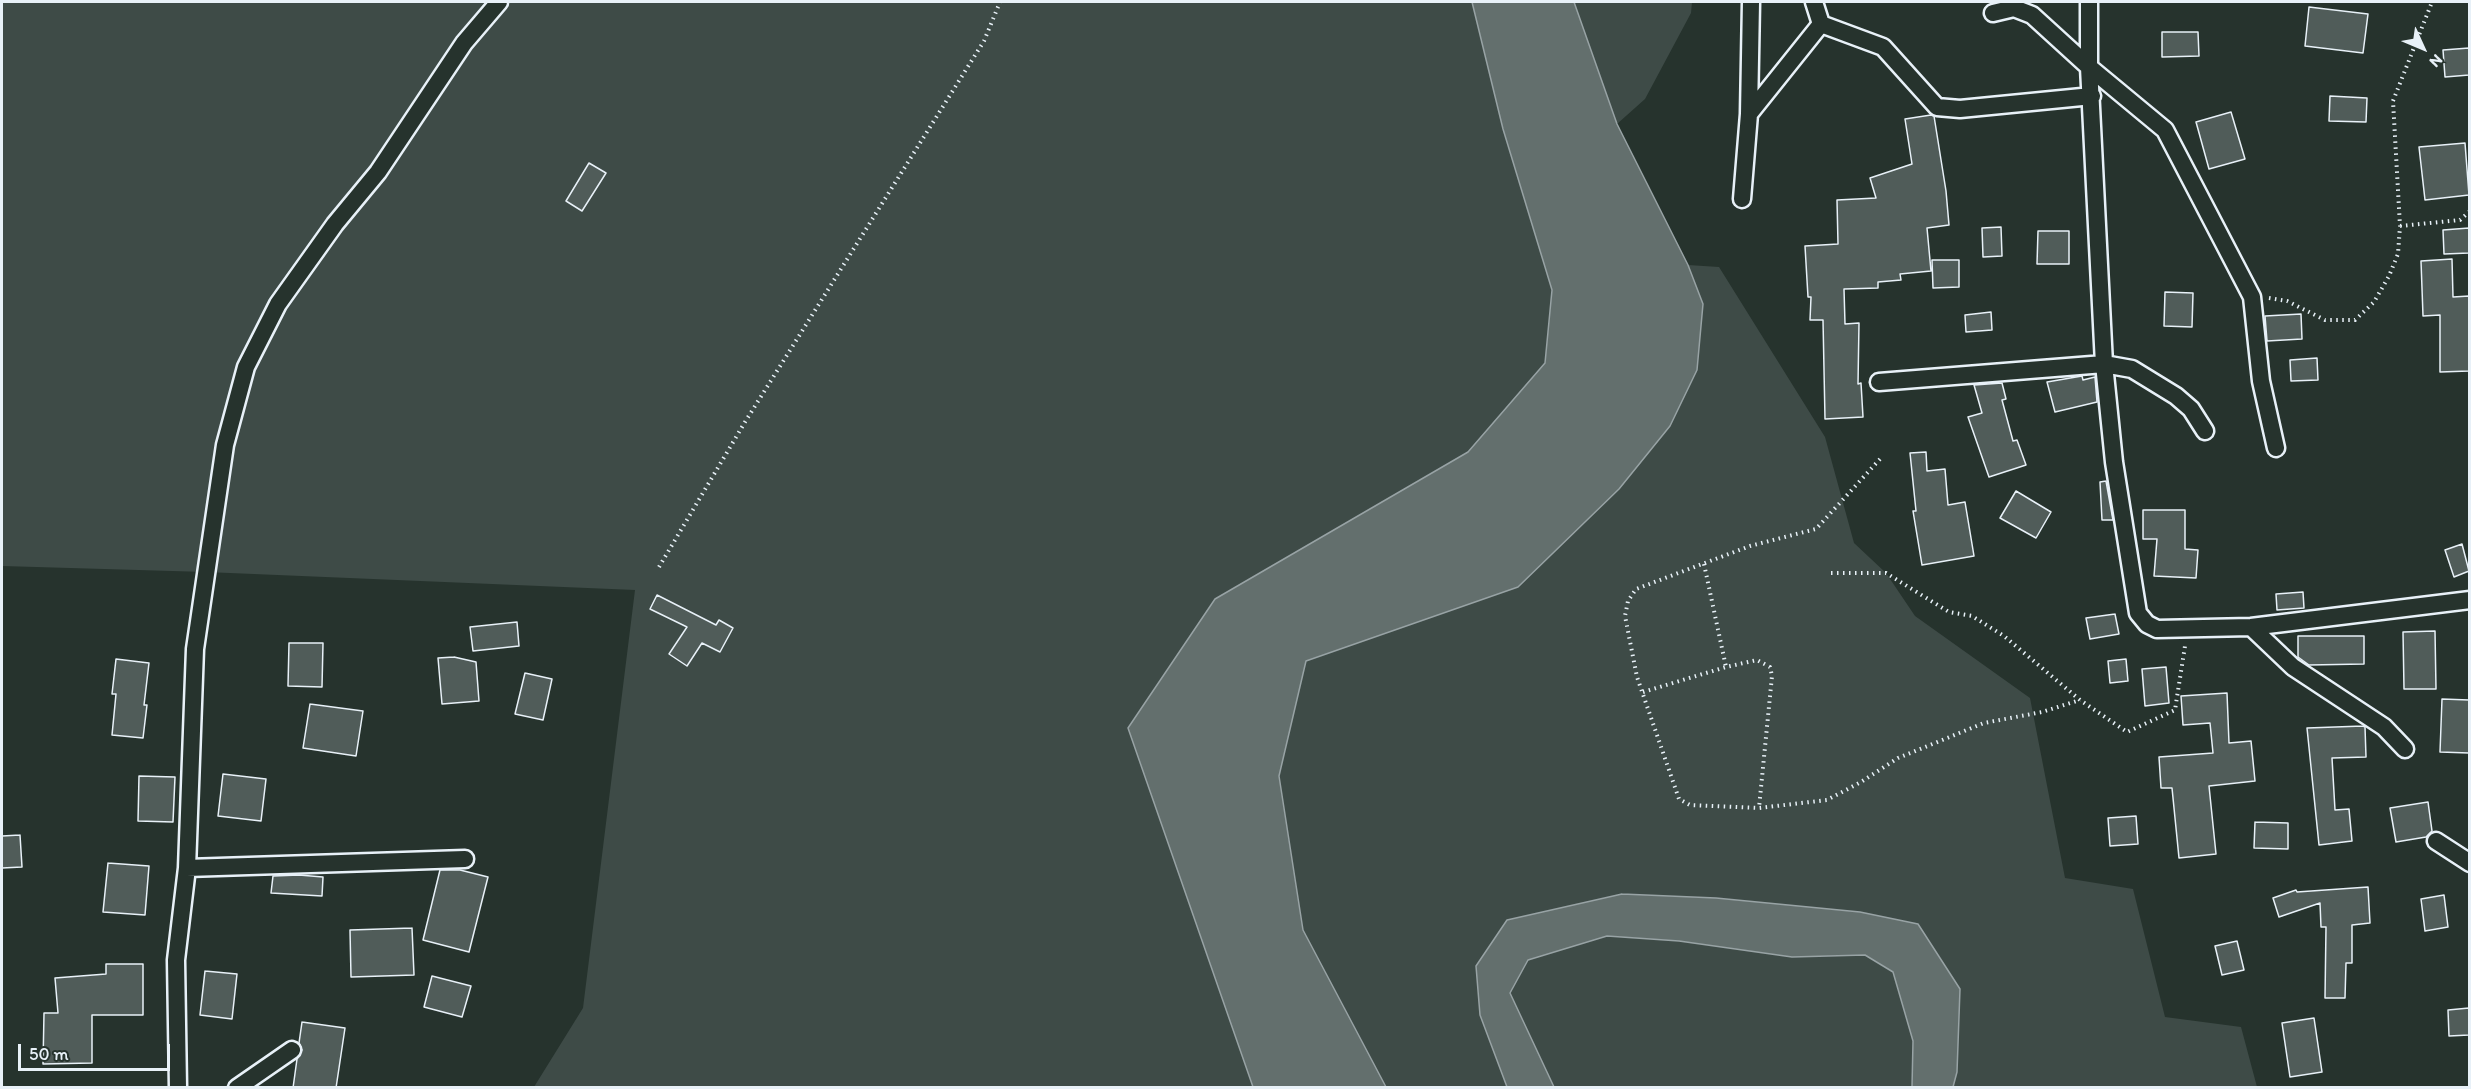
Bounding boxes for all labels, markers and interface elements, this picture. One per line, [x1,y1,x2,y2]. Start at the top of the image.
north arrow [2393,18,2453,78]
text: N [2426,50,2447,71]
scale bar [21,1032,172,1070]
text: 50 m [29,1043,69,1065]

